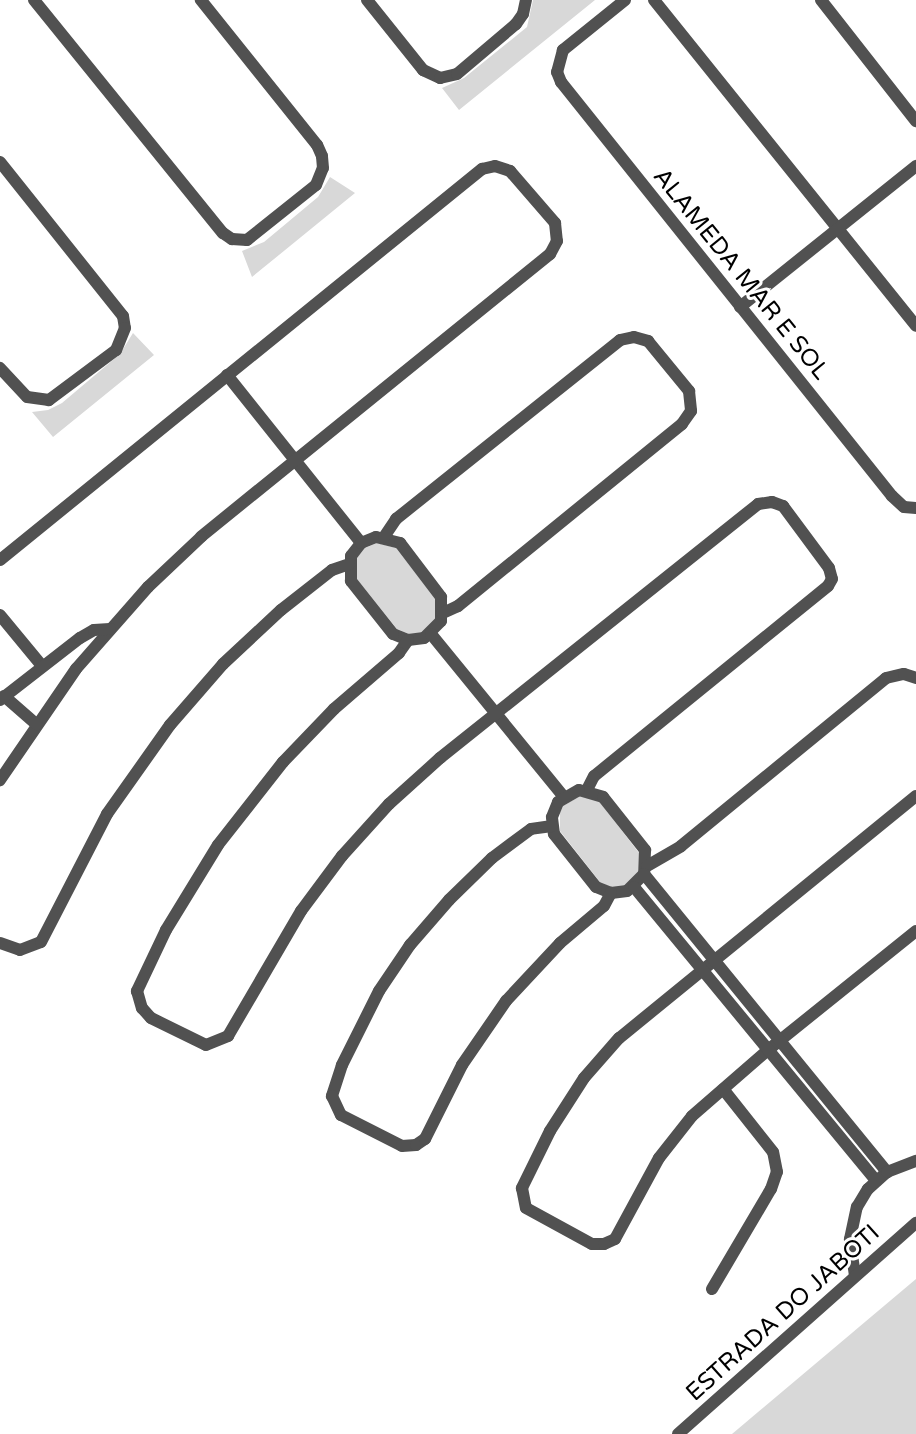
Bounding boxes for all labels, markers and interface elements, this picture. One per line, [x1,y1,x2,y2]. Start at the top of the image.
street label: ALAMEDA MAR E SOL [647,163,835,385]
street label: ESTRADA DO JABOTI [680,1219,886,1407]

